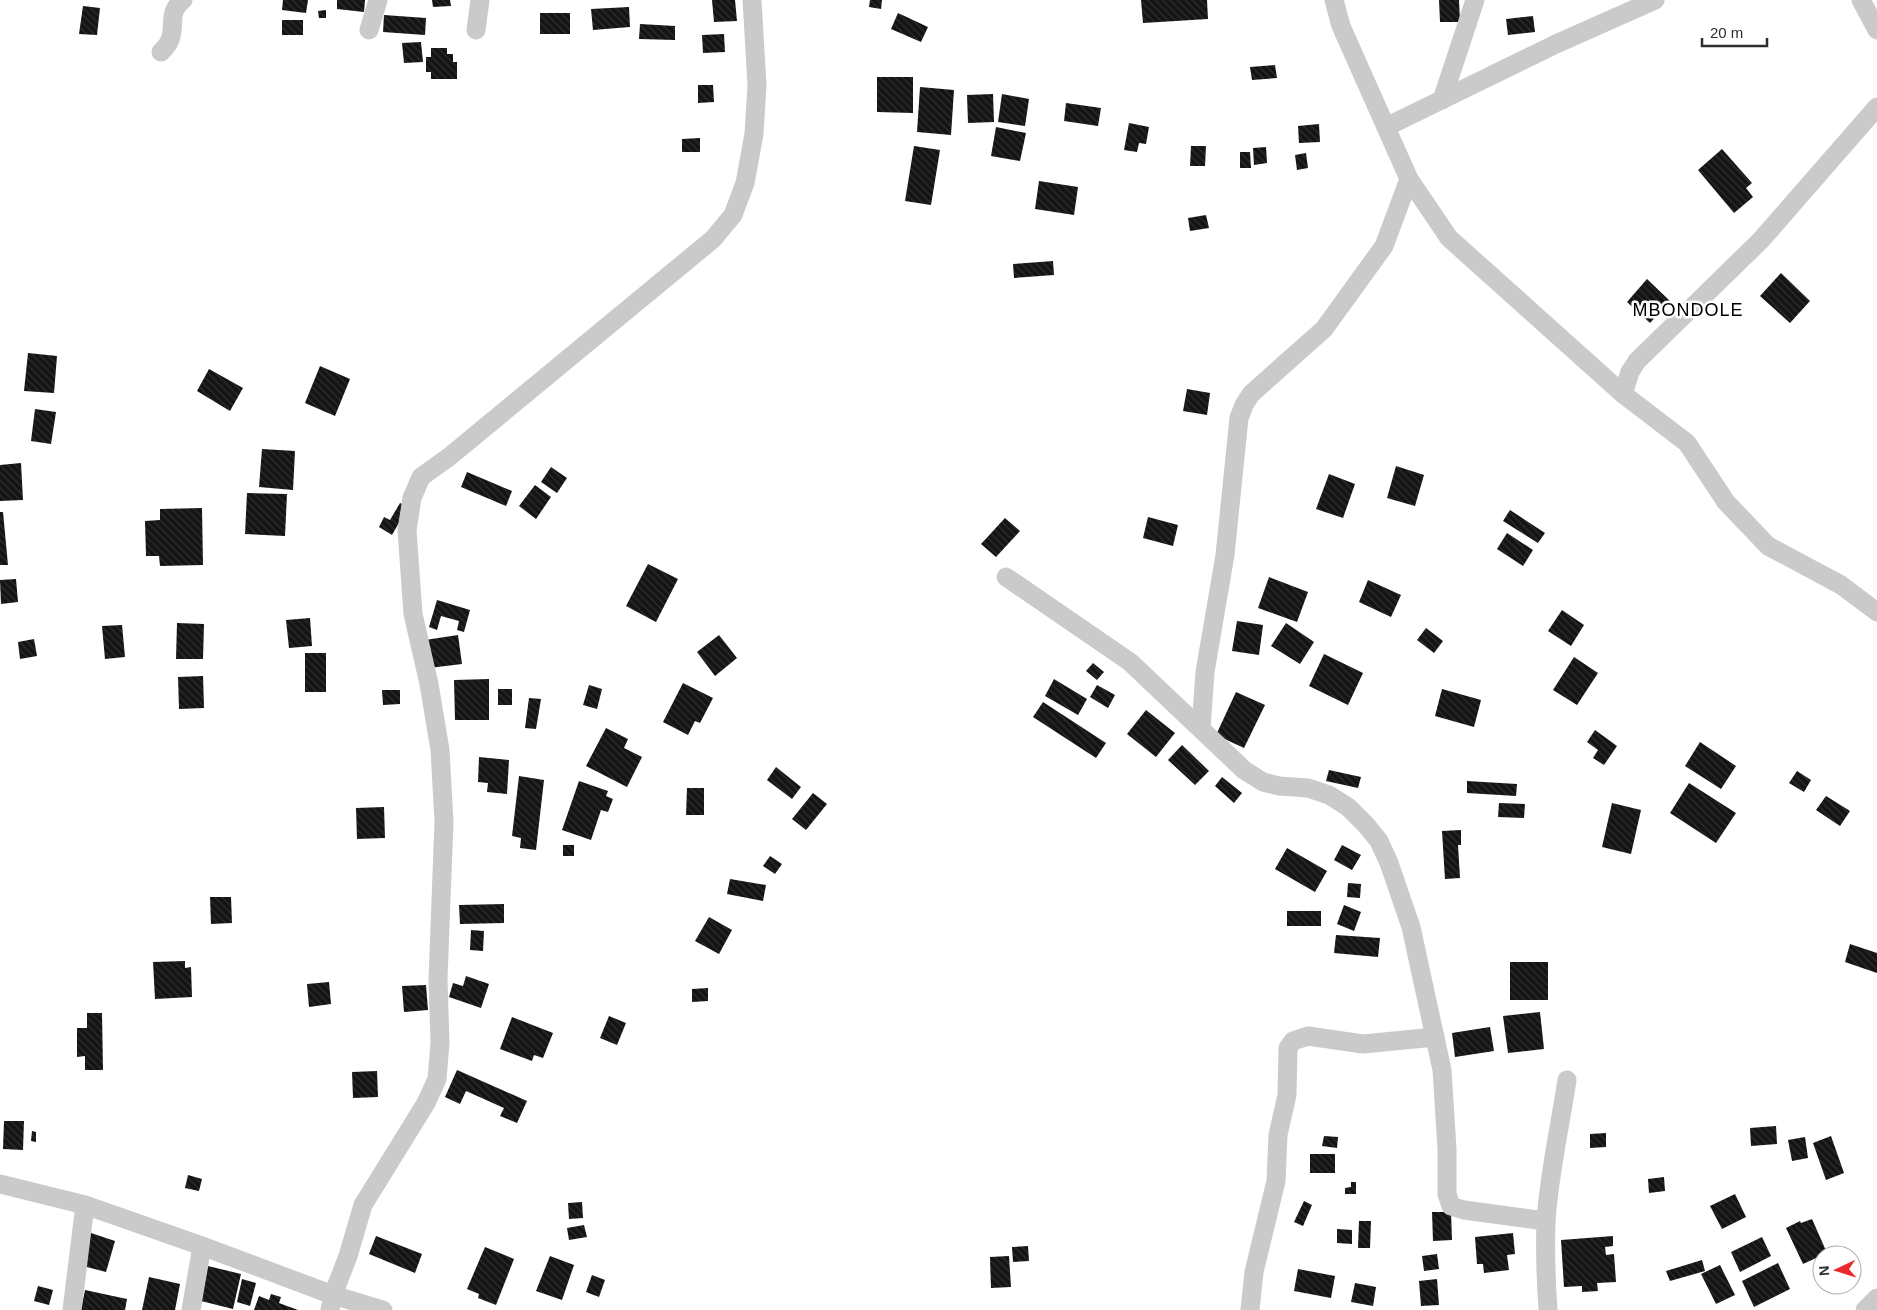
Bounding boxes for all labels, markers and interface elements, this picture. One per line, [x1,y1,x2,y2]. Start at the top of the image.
scale bar [1702,15,1767,47]
text: 20 m [1710,24,1743,41]
district label: MBONDOLE [1632,300,1744,320]
north arrow [1812,1245,1862,1295]
text: N [1816,1265,1832,1277]

